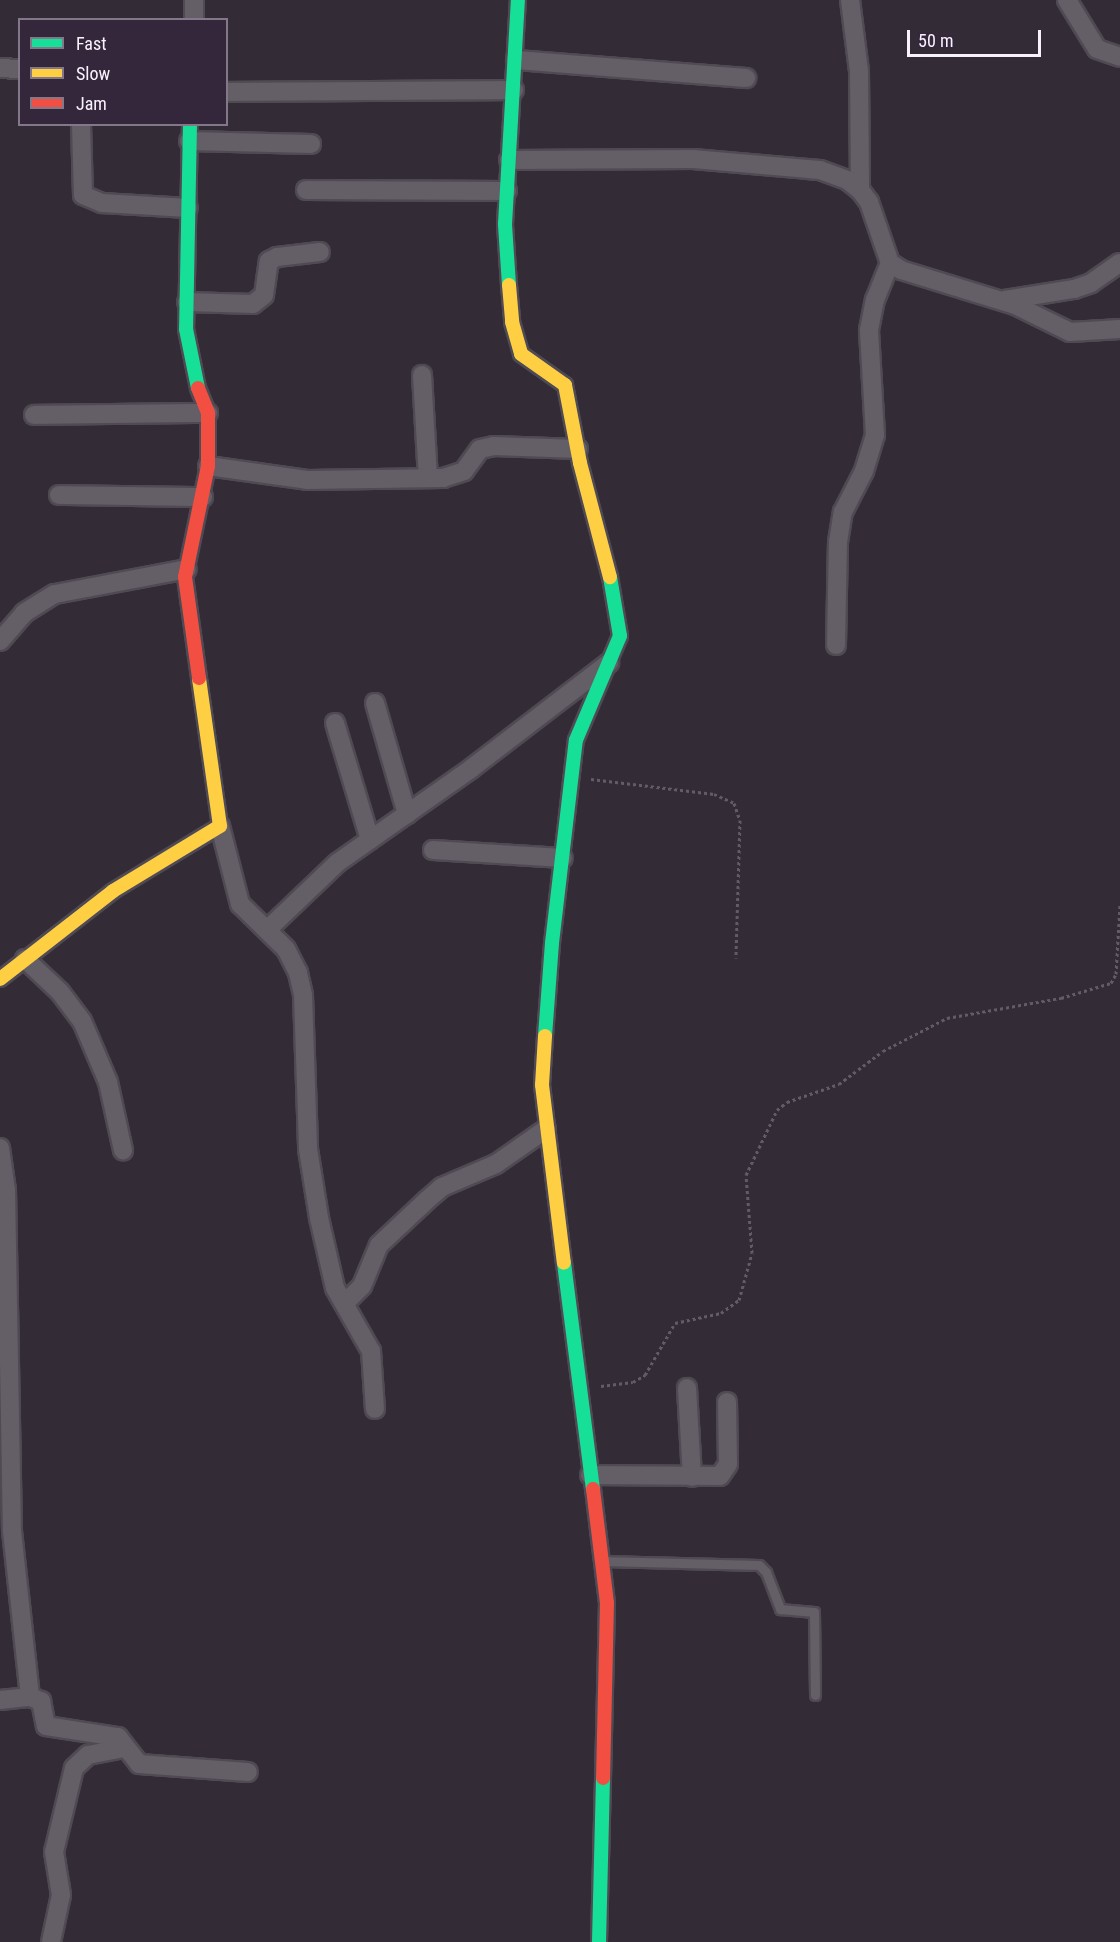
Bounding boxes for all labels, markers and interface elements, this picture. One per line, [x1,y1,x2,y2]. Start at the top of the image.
legend [18,18,228,126]
scale bar [910,18,1044,56]
text: 50 m [918,30,953,51]
text: Fast [76,33,107,54]
text: Slow [76,63,110,84]
text: Jam [76,93,107,114]

